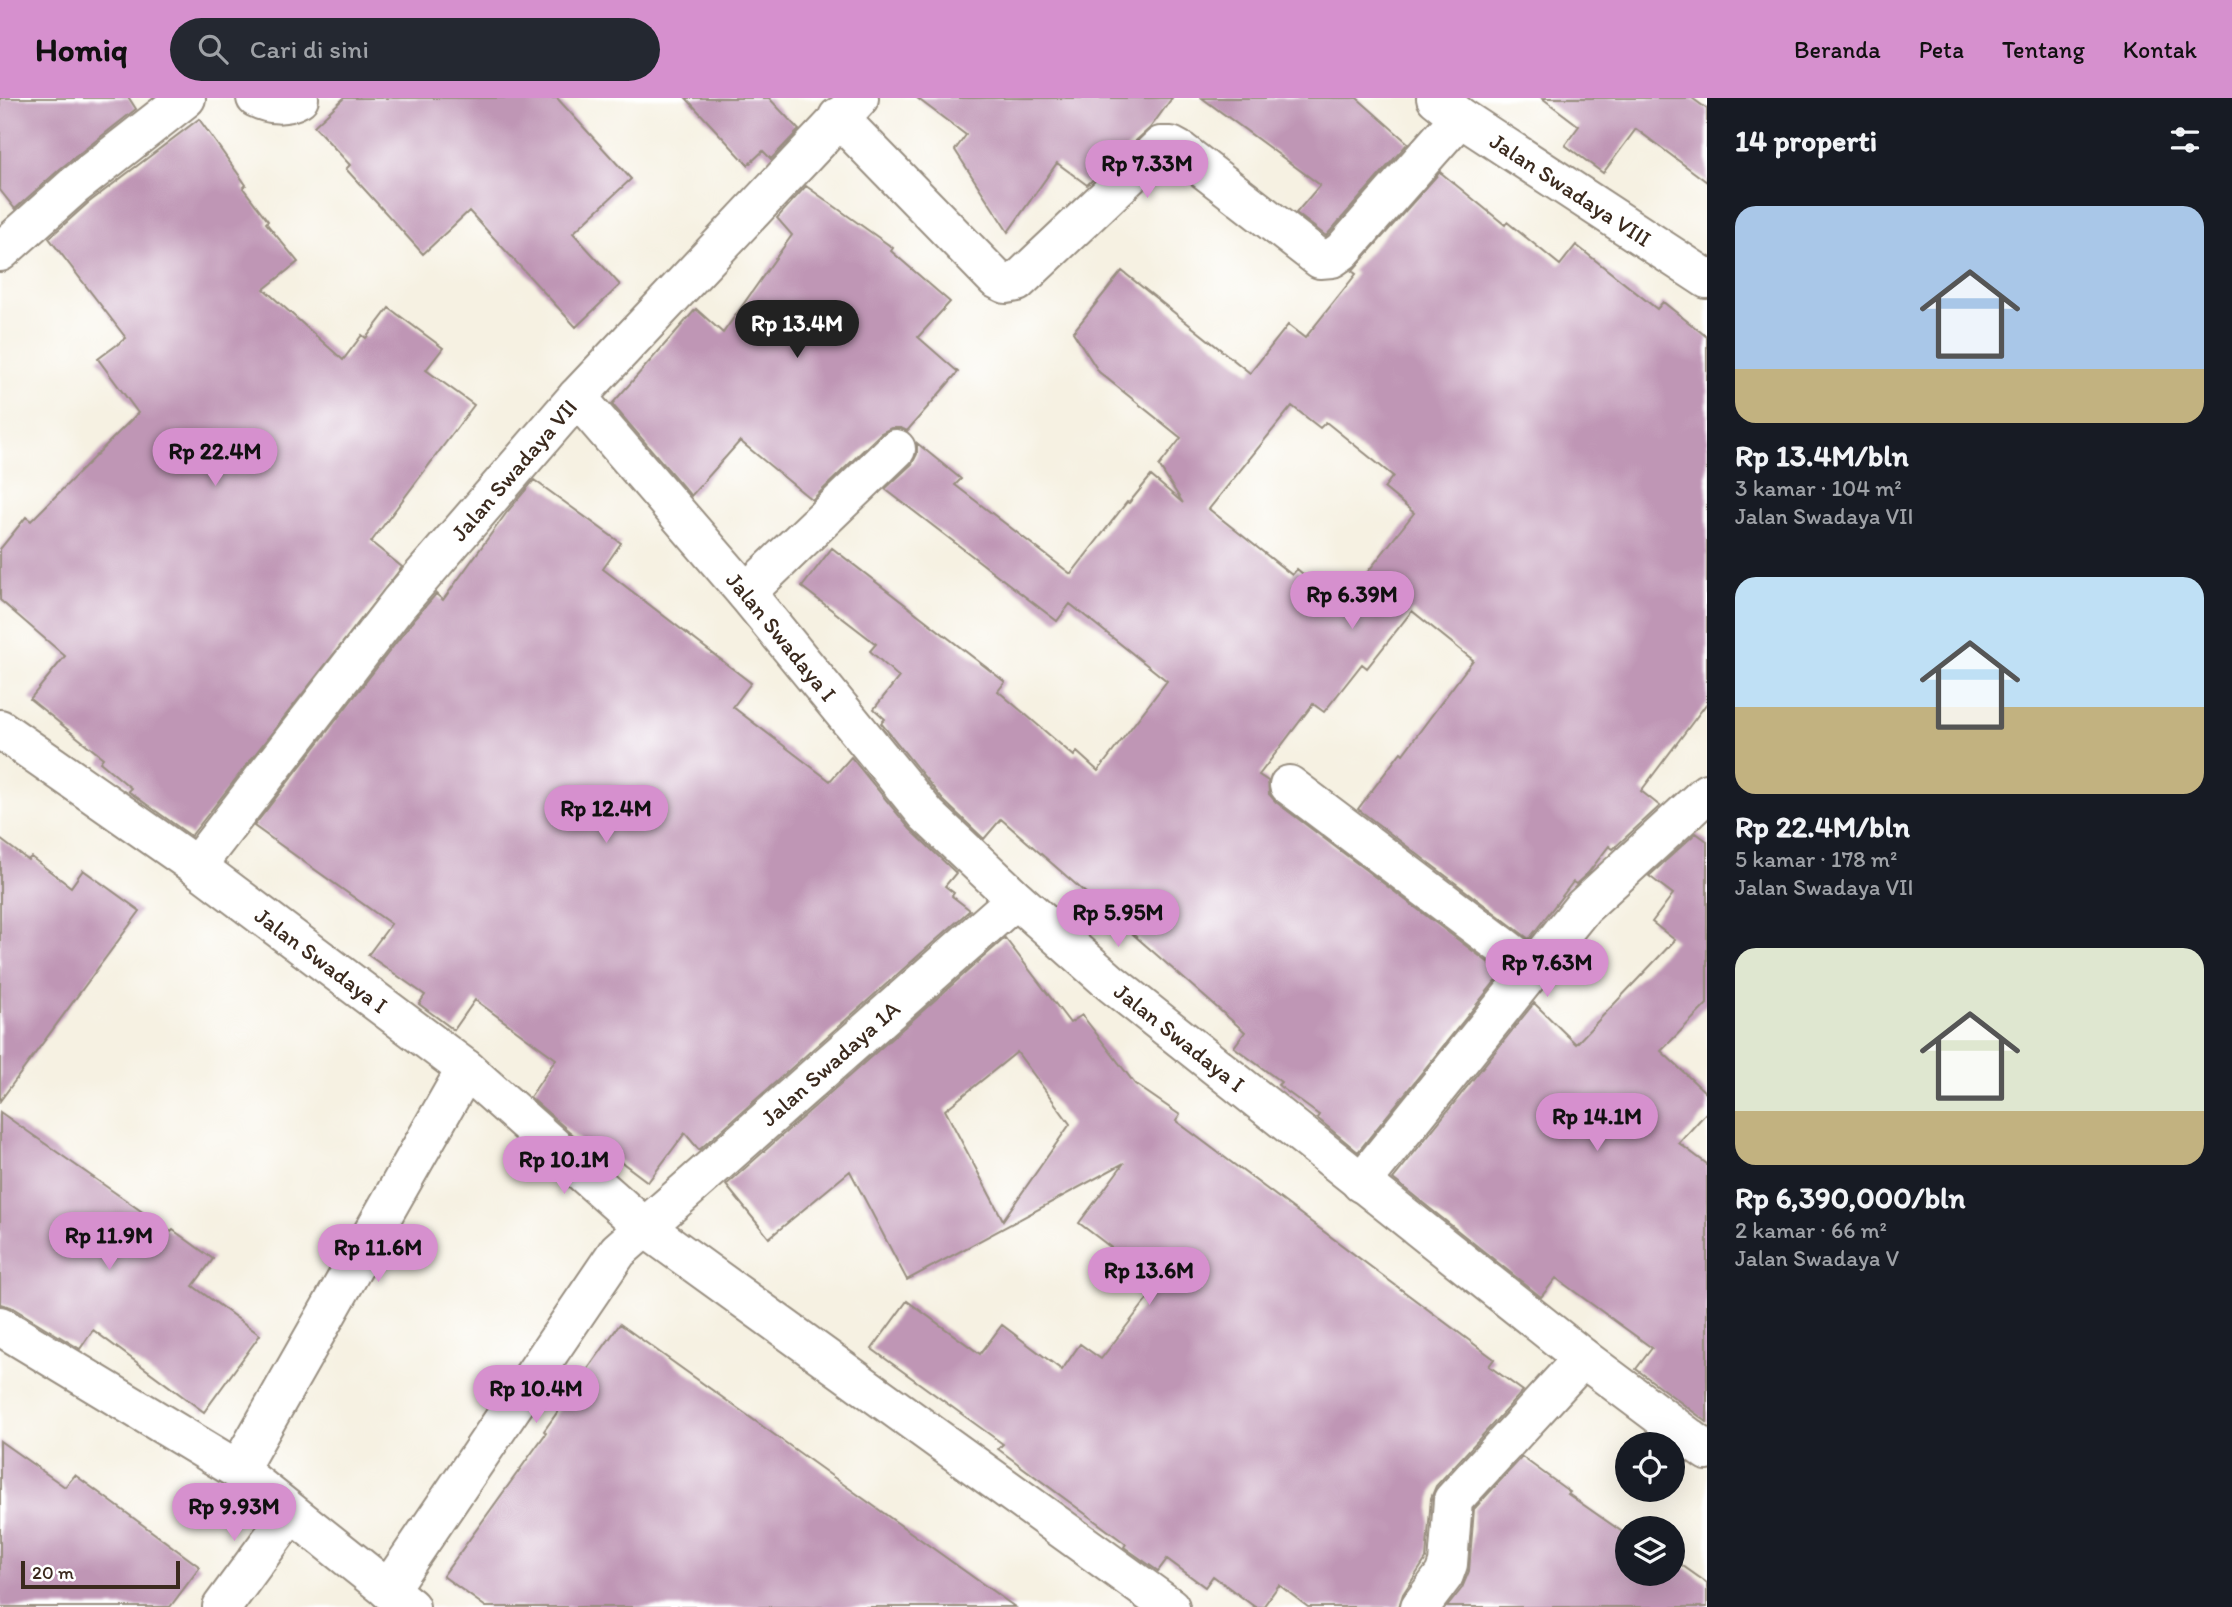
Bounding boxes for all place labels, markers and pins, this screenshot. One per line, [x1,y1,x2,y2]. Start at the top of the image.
pin: Rp 7.33M [1075,140,1219,200]
pin: Rp 13.4M [725,300,869,360]
pin: Rp 22.4M [143,428,287,488]
pin: Rp 6.39M [1280,572,1424,631]
pin: Rp 12.4M [534,786,678,845]
pin: Rp 5.95M [1046,890,1190,949]
pin: Rp 7.63M [1475,940,1619,999]
pin: Rp 14.1M [1525,1094,1669,1153]
pin: Rp 10.1M [492,1136,636,1196]
pin: Rp 11.9M [37,1212,181,1272]
pin: Rp 11.6M [306,1224,450,1284]
pin: Rp 13.6M [1077,1248,1221,1307]
pin: Rp 10.4M [464,1366,608,1425]
pin: Rp 9.93M [162,1484,306,1543]

